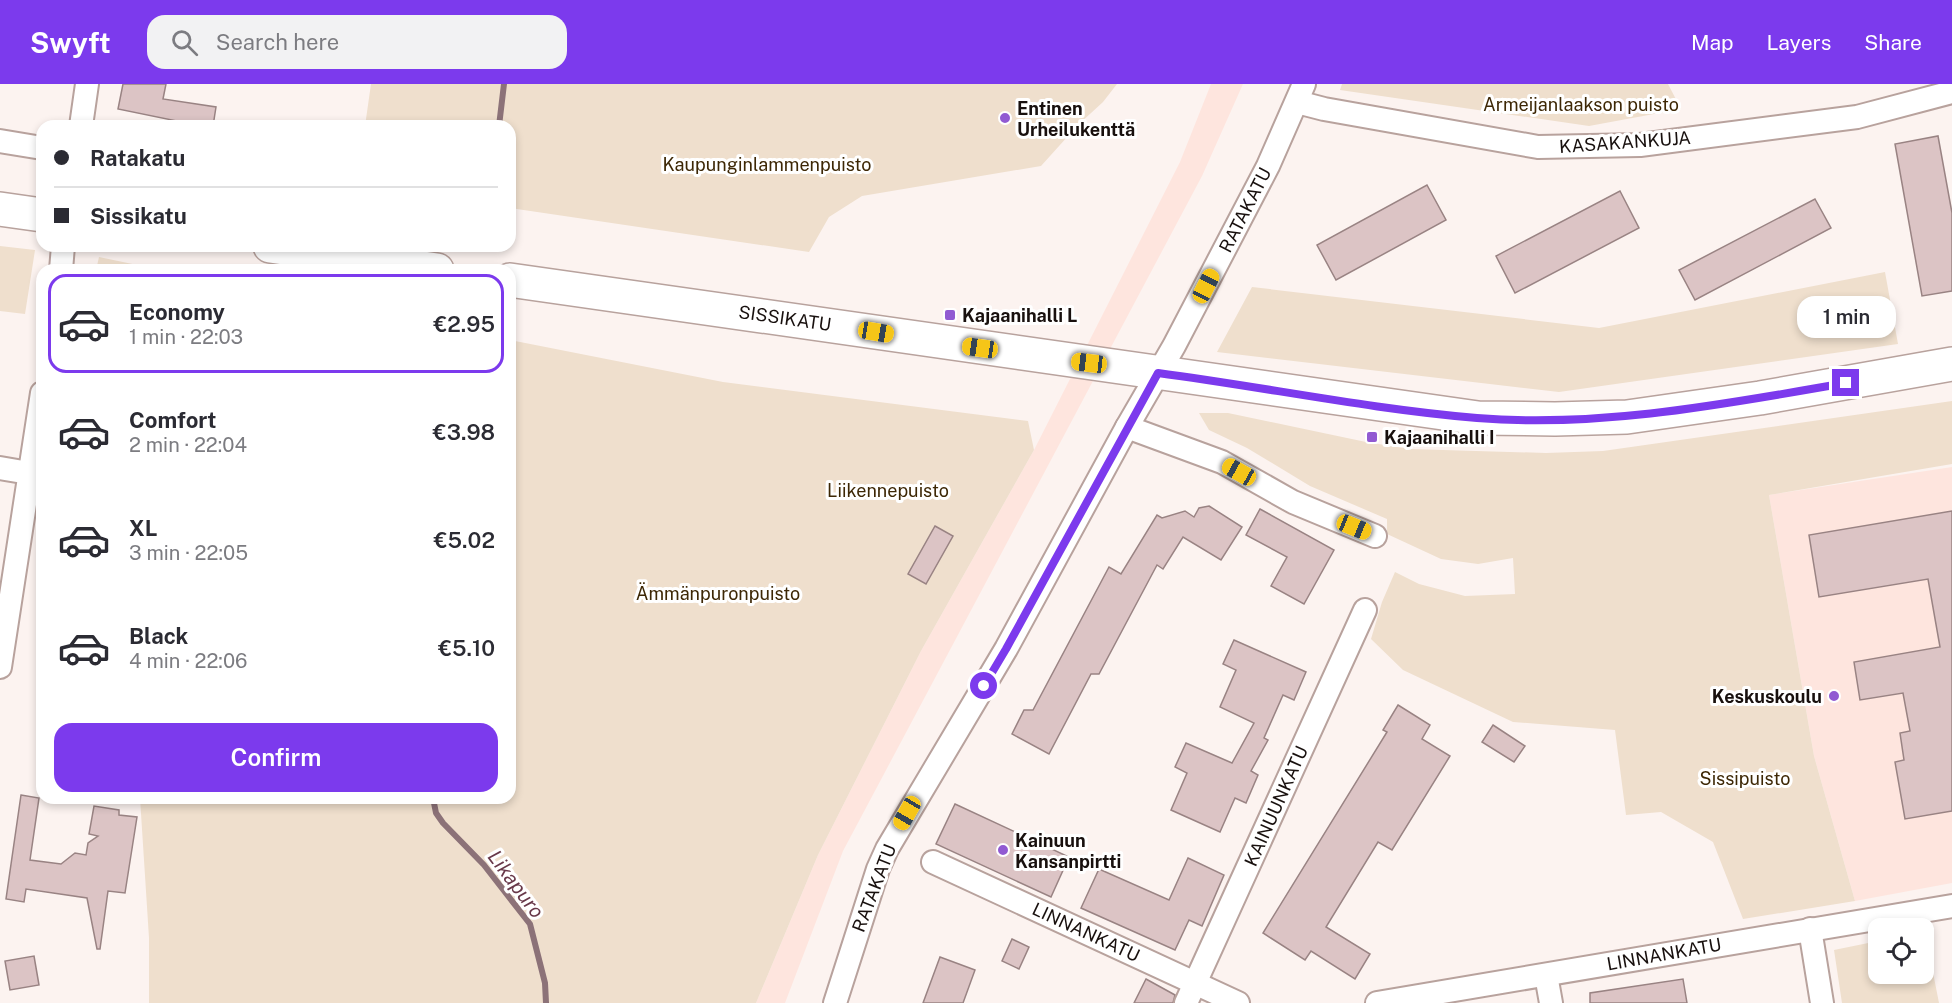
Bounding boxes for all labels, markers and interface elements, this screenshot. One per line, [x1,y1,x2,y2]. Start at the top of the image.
search box [147,15,567,69]
text: Swyft [30,26,111,59]
icon: search [168,26,201,59]
text: Search here [216,29,339,55]
text: Map [1691,30,1734,55]
text: Layers [1767,30,1831,55]
text: Share [1864,30,1922,55]
park label: Armeijanlaakson puisto [1483,94,1679,115]
place label: Entinen Urheilukenttä [1017,98,1135,140]
marker: Entinen Urheilukenttä [998,111,1012,125]
street label: KASAKANKUJA [1558,127,1692,157]
text: Ratakatu [90,145,185,171]
park label: Kaupunginlammenpuisto [662,154,872,175]
street label: RATAKATU [1215,164,1275,256]
text: Sissikatu [90,203,187,229]
car [1190,266,1222,306]
callout: 1 min [1796,296,1896,338]
icon: car [57,297,111,351]
text: Economy [129,299,225,325]
street label: SISSIKATU [737,301,833,335]
place label: Kajaanihalli L [962,305,1078,326]
text: 1 min [1823,305,1870,329]
marker: Kajaanihalli L [943,308,957,322]
text: €2.95 [433,311,495,337]
car [857,320,895,344]
text: 1 min · 22:03 [129,325,243,349]
car [961,337,999,359]
car [1070,352,1108,374]
route end [1832,369,1859,396]
icon: car [57,405,111,459]
text: Comfort [129,407,216,433]
text: €3.98 [433,419,495,445]
place label: Kajaanihalli I [1384,427,1495,448]
marker: Kajaanihalli I [1365,430,1379,444]
text: 2 min · 22:04 [129,433,247,457]
car [1219,455,1259,489]
park label: Liikennepuisto [827,480,949,501]
car [1334,512,1374,542]
icon: car [57,513,111,567]
text: XL [129,515,157,541]
text: €5.02 [434,527,495,553]
text: 3 min · 22:05 [129,541,248,565]
park label: Ämmänpuronpuisto [636,582,800,604]
icon: car [57,621,111,675]
text: Black [129,623,188,649]
text: €5.10 [438,635,495,661]
text: 4 min · 22:06 [129,649,247,673]
route start [970,672,997,699]
place label: Keskuskoulu [1712,686,1822,707]
marker: Keskuskoulu [1827,689,1841,703]
button: Confirm [54,723,498,792]
street label: KAINUUNKATU [1240,742,1312,870]
park label: Sissipuisto [1700,768,1790,789]
car [890,793,924,833]
place label: Kainuun Kansanpirtti [1015,830,1121,872]
street label: RATAKATU [848,841,900,935]
marker: Kainuun Kansanpirtti [996,843,1010,857]
water label: Likapuro [483,845,549,923]
street label: LINNANKATU [1029,898,1143,966]
map controls [1868,918,1934,984]
button: locate [1868,918,1934,984]
street label: LINNANKATU [1605,934,1723,974]

